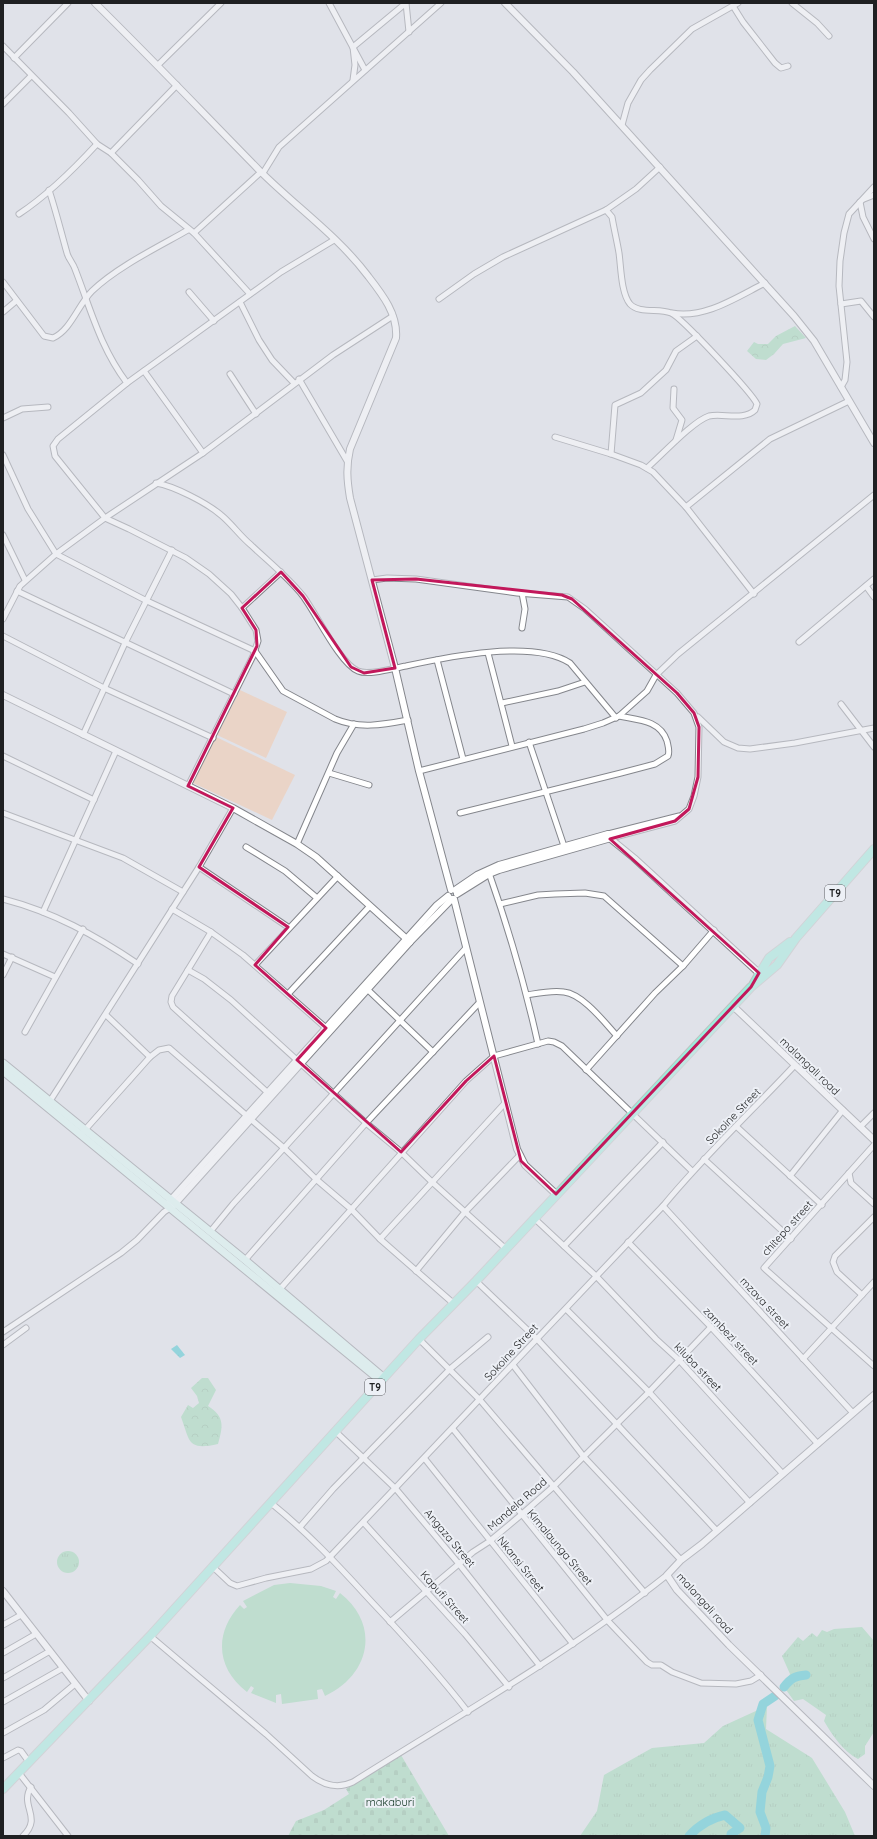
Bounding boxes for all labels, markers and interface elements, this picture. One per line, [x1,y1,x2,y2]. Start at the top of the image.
road number: T9 [825,885,845,901]
street label: malangali road [777,1034,843,1098]
street label: Sokoine Street [703,1085,764,1147]
street label: chitepo street [759,1197,816,1259]
street label: mzava street [737,1274,793,1332]
street label: zambezi street [700,1304,762,1368]
street label: Sokoine Street [481,1320,541,1384]
street label: kiluba street [671,1340,725,1394]
road number: T9 [365,1379,385,1395]
street label: Mandela Road [484,1474,550,1534]
street label: Angaza Street [422,1506,479,1570]
street label: Kimalaunga Street [524,1506,596,1588]
street label: Nkansi Street [494,1533,548,1595]
street label: Kapufi Street [418,1568,473,1627]
street label: malangali road [674,1569,736,1637]
park label: makaburi [366,1795,414,1809]

